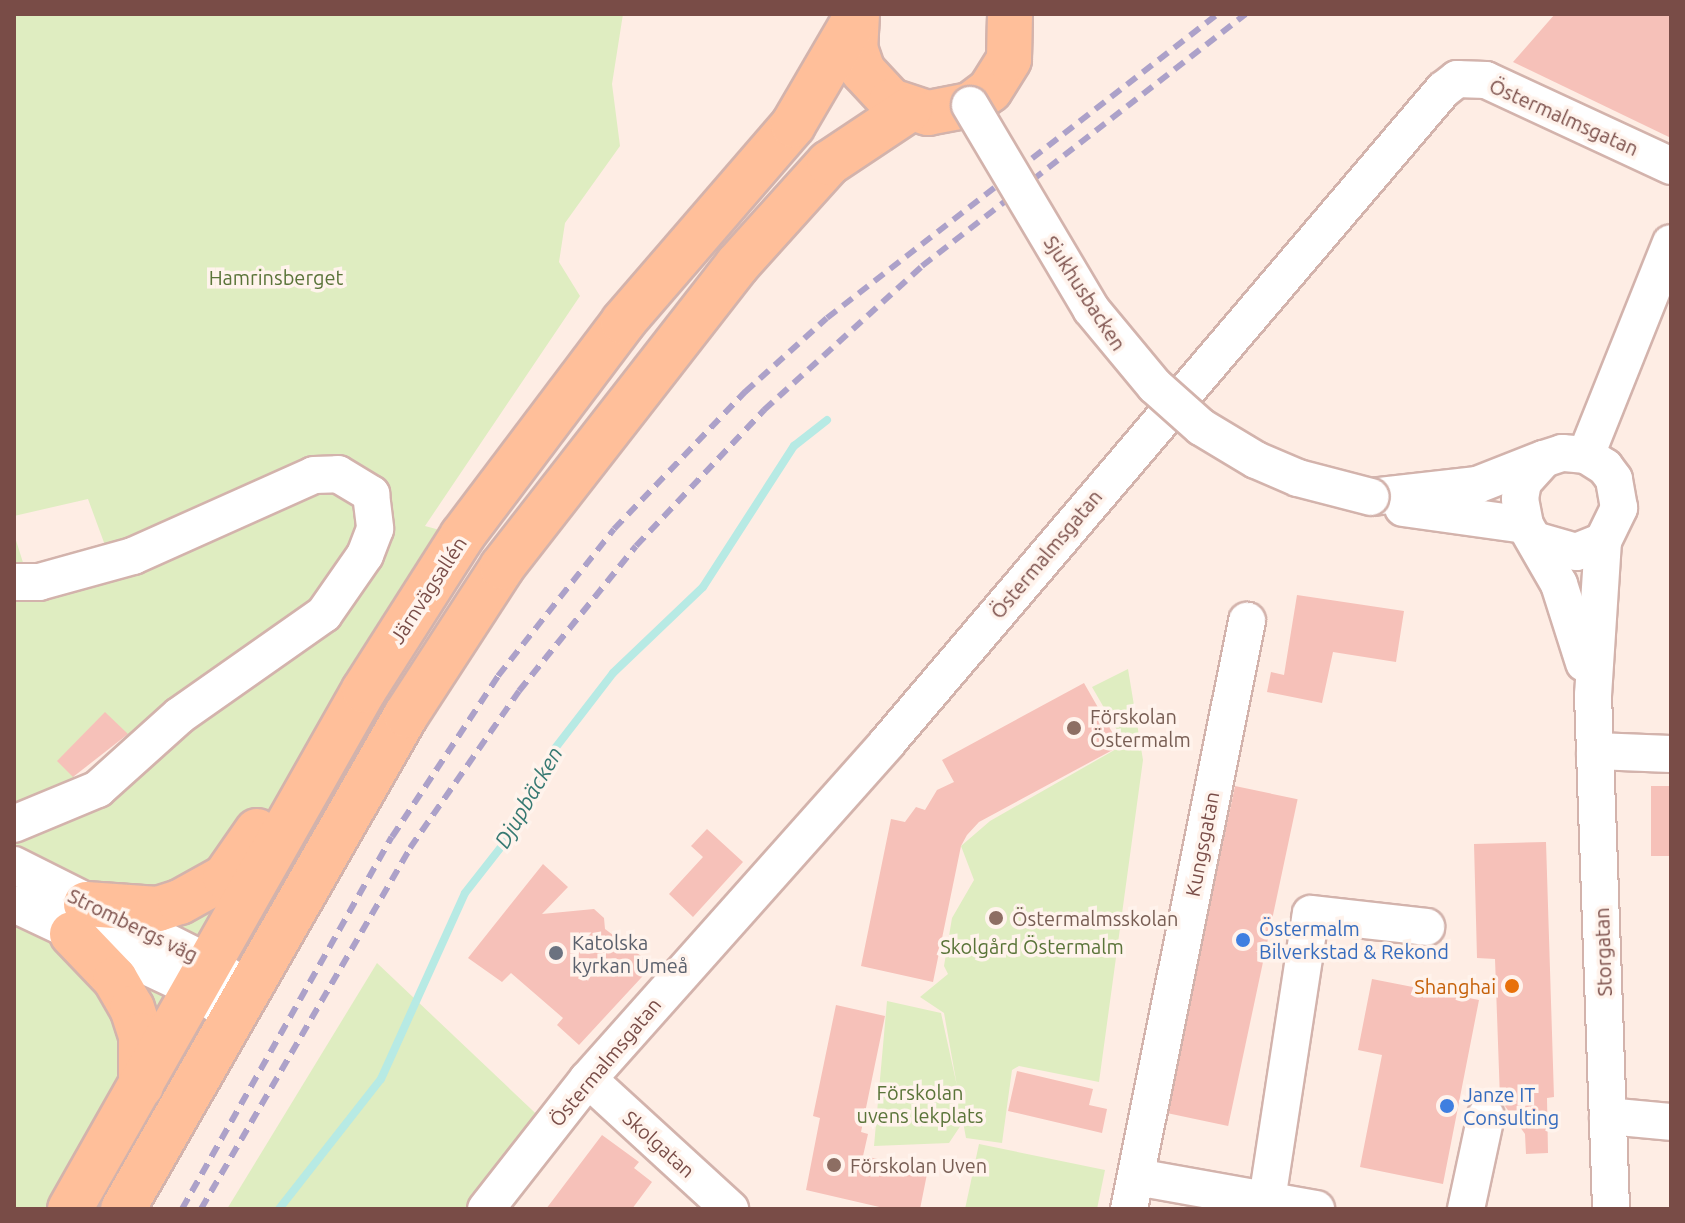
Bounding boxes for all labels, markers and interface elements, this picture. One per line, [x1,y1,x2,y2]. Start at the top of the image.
street label: Östermalmsgatan [1486,73,1642,161]
street label: Sjukhusbacken [1039,231,1131,355]
park label: Hamrinsberget [209,265,343,289]
street label: Östermalmsgatan [985,485,1107,623]
street label: Järnvägsallén [385,532,471,648]
place label: Förskolan Östermalm [1090,704,1191,751]
marker: Förskolan Östermalm [1065,719,1083,737]
water label: Djupbäcken [488,741,568,853]
street label: Kungsgatan [1180,789,1224,899]
street label: Strombergs väg [64,883,202,967]
place label: Östermalmsskolan [1012,906,1178,930]
street label: Storgatan [1589,907,1617,997]
marker: Östermalmsskolan [987,909,1005,927]
place label: Östermalm Bilverkstad & Rekond [1259,916,1449,963]
place label: Katolska kyrkan Umeå [572,930,688,977]
marker: Östermalm Bilverkstad & Rekond [1234,931,1252,949]
park label: Skolgård Östermalm [940,934,1124,958]
marker: Katolska kyrkan Umeå [547,944,565,962]
place label: Shanghai [1414,974,1496,998]
marker: Shanghai [1503,977,1521,995]
street label: Östermalmsgatan [544,993,666,1131]
park label: Förskolan uvens lekplats [857,1081,983,1128]
place label: Janze IT Consulting [1463,1082,1559,1129]
marker: Janze IT Consulting [1438,1097,1456,1115]
street label: Skolgatan [618,1106,700,1182]
place label: Förskolan Uven [850,1153,987,1177]
marker: Förskolan Uven [825,1156,843,1174]

